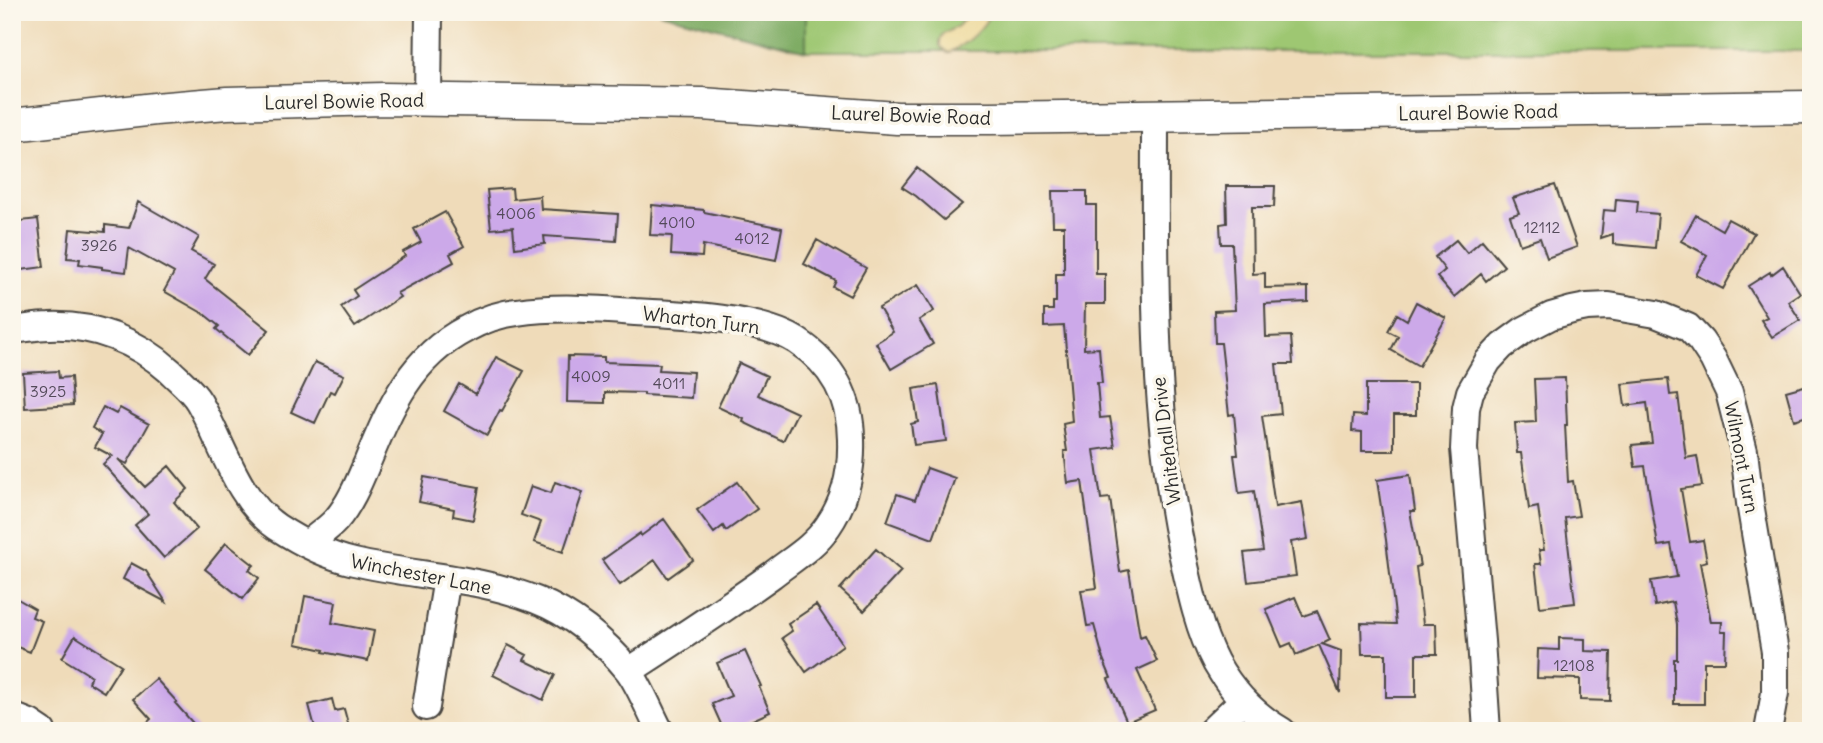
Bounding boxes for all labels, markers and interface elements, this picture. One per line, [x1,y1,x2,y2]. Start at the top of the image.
street label: Laurel Bowie Road [264,88,424,114]
street label: Laurel Bowie Road [1398,99,1558,125]
street label: Laurel Bowie Road [831,100,991,130]
house number: 4006 [496,203,536,223]
house number: 4010 [659,212,695,232]
house number: 12112 [1524,217,1561,237]
house number: 4012 [735,228,770,248]
house number: 3926 [81,235,117,255]
street label: Wharton Turn [641,301,761,339]
house number: 4009 [571,366,611,386]
house number: 4011 [653,373,685,393]
street label: Whitehall Drive [1146,376,1186,506]
house number: 3925 [30,381,66,401]
street label: Wilmont Turn [1719,399,1765,515]
street label: Winchester Lane [348,549,494,599]
house number: 12108 [1553,655,1595,675]

